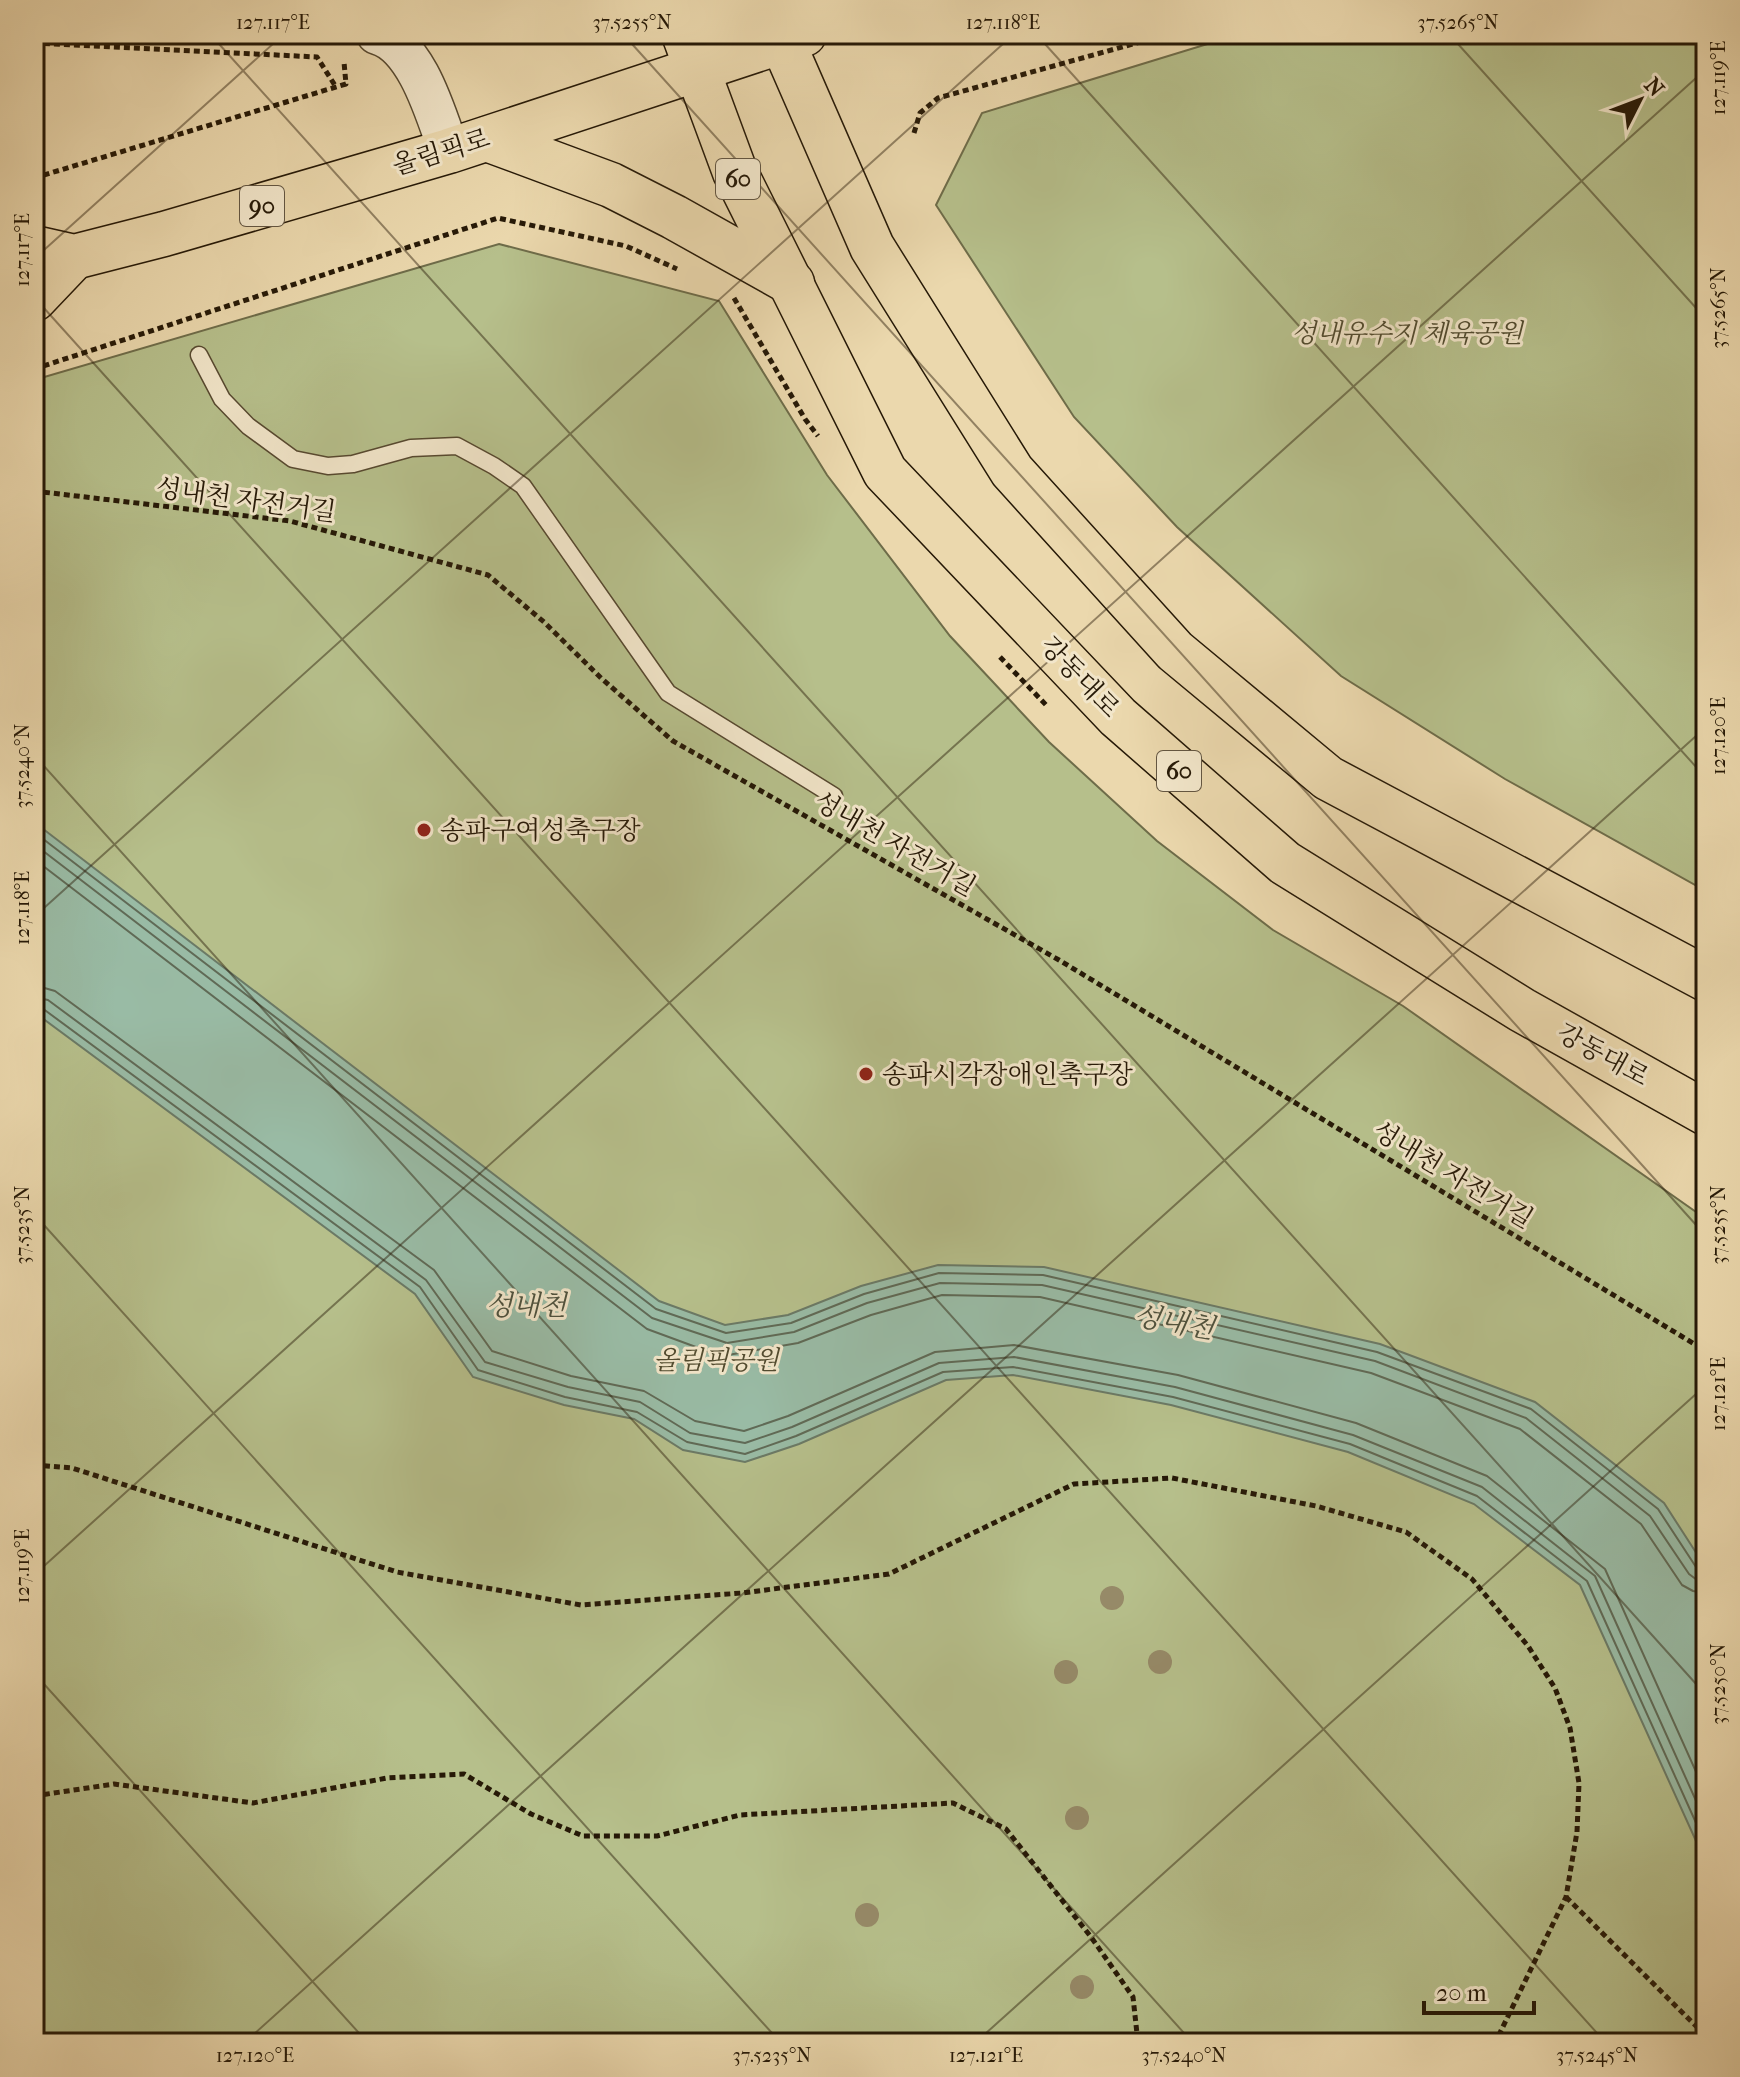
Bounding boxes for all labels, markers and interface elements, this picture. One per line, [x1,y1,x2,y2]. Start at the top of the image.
text: 127.117°E [236,11,310,34]
text: 37.5255°N [592,11,672,34]
text: 127.118°E [966,11,1040,34]
text: 37.5265°N [1417,11,1499,34]
text: 127.119°E [1707,41,1730,115]
north arrow [1600,60,1680,140]
text: N [1639,72,1670,102]
street label: 올림픽로 [388,122,494,182]
road number: 60 [716,159,760,199]
road number: 90 [240,186,284,226]
text: 127.117°E [11,213,34,287]
text: 37.5265°N [1707,267,1730,349]
park label: 성내유수지 체육공원 [1291,318,1525,349]
street label: 성내천 자전거길 [154,472,338,528]
street label: 강동대로 [1034,630,1126,724]
text: 127.120°E [1707,697,1730,775]
text: 37.5240°N [11,724,34,808]
road number: 60 [1157,751,1201,791]
street label: 성내천 자전거길 [809,785,981,903]
place label: 송파구여성축구장 [440,815,641,846]
marker: 송파구여성축구장 [415,821,433,839]
text: 127.118°E [11,871,34,945]
street label: 강동대로 [1552,1017,1654,1093]
place label: 송파시각장애인축구장 [882,1059,1133,1090]
marker: 송파시각장애인축구장 [857,1065,875,1083]
street label: 성내천 자전거길 [1367,1115,1539,1235]
text: 37.5255°N [1707,1185,1730,1265]
text: 37.5235°N [11,1186,34,1264]
water label: 성내천 [485,1289,569,1322]
water label: 성내천 [1131,1299,1219,1346]
park label: 올림픽공원 [653,1345,781,1376]
text: 127.121°E [1707,1357,1730,1431]
text: 127.119°E [11,1529,34,1603]
text: 37.5250°N [1707,1643,1730,1725]
scale bar [1424,1965,1534,2015]
text: 20 m [1436,1979,1487,2007]
text: 127.120°E [216,2044,294,2067]
text: 37.5235°N [733,2044,811,2067]
text: 127.121°E [949,2044,1023,2067]
text: 37.5240°N [1142,2044,1226,2067]
text: 37.5245°N [1556,2044,1638,2067]

